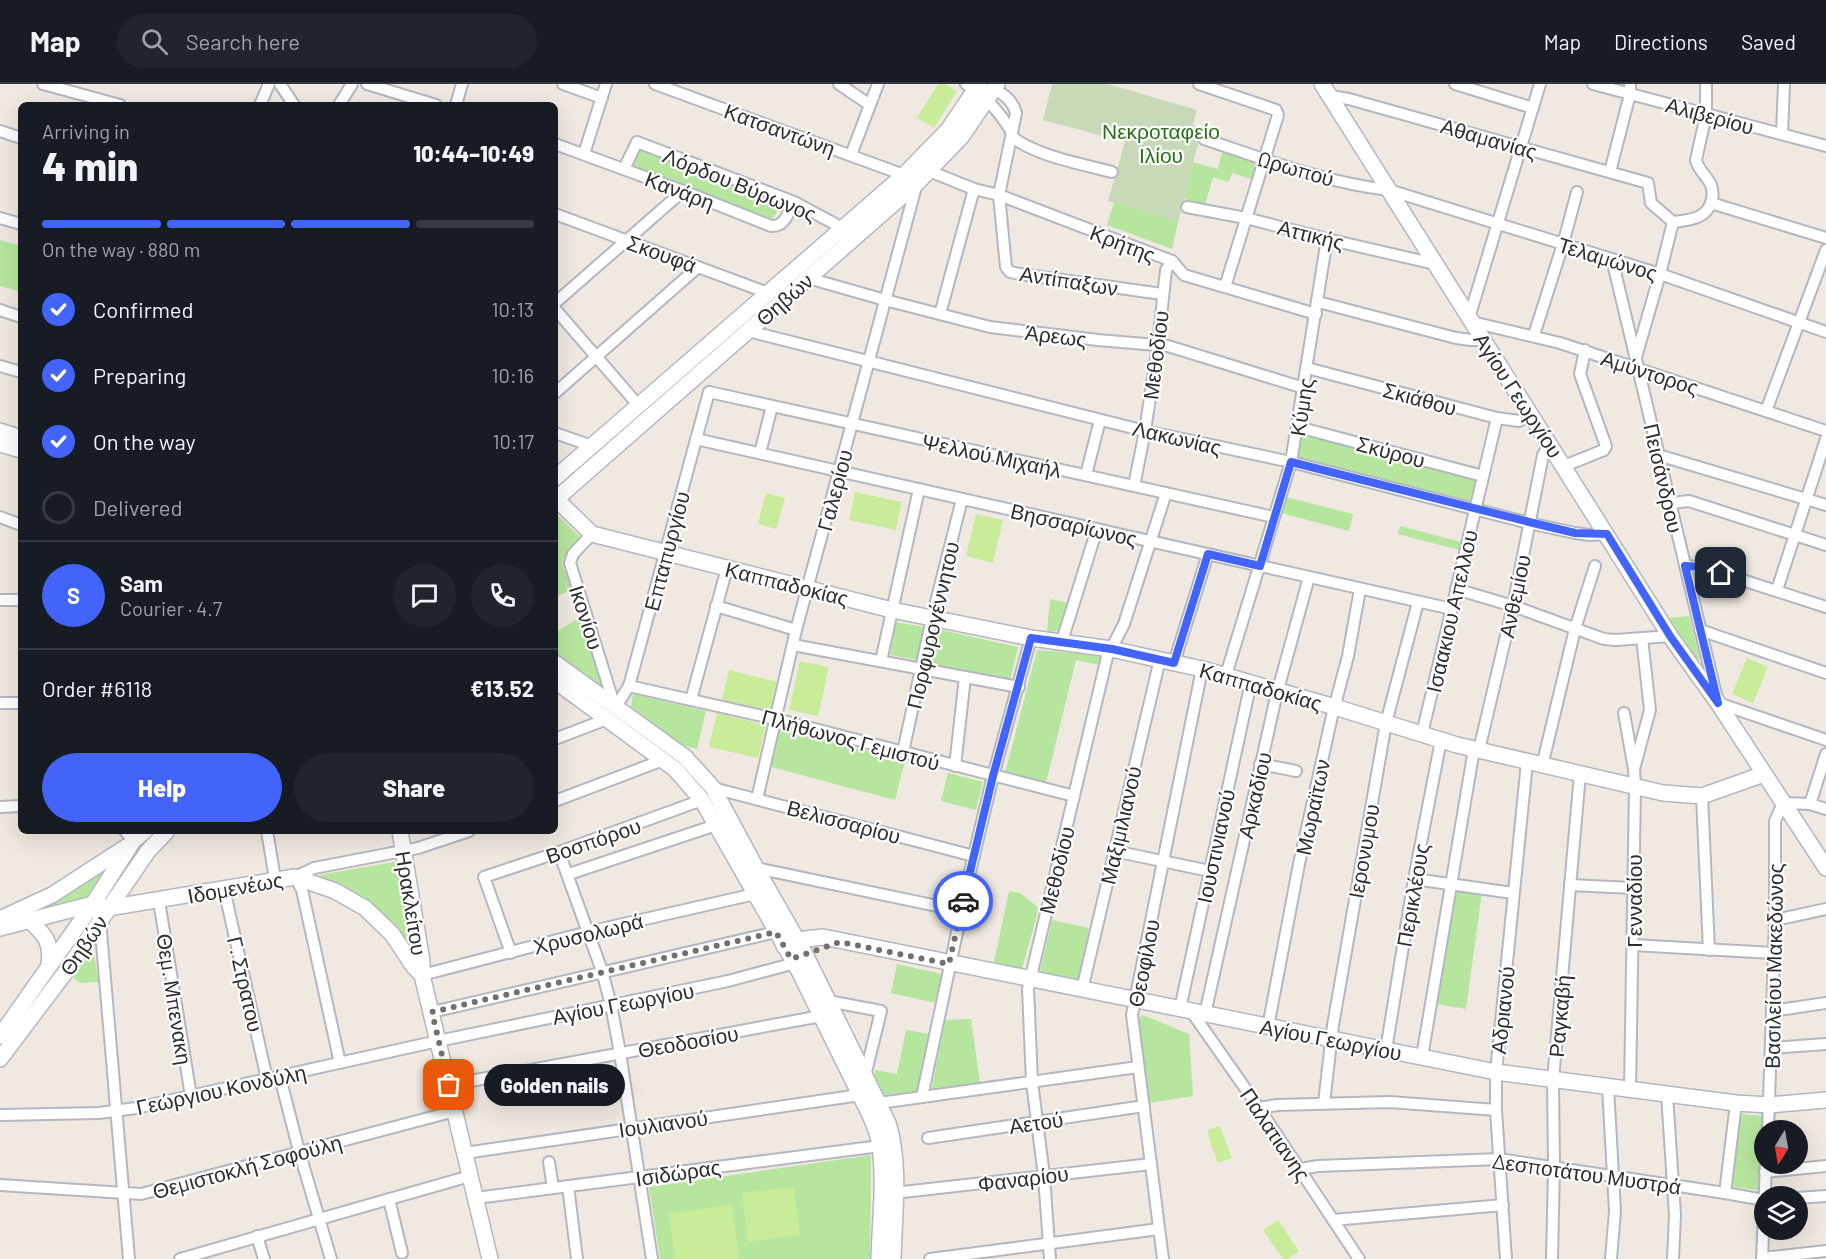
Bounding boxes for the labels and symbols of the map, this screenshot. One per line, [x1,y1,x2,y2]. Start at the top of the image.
street label: Αλιβερίου [1663,91,1757,139]
street label: Κατσαντώνη [721,97,839,161]
street label: Αθαμανίας [1438,112,1540,164]
park label: Νεκροταφείο Ιλίου [1102,118,1220,167]
street label: Λόρδου Βύρωνος [660,142,820,226]
street label: Ωρωπού [1255,145,1337,191]
street label: Κανάρη [642,165,718,215]
street label: Αττικής [1275,214,1347,254]
street label: Κρήτης [1087,219,1159,267]
street label: Σκουφά [624,229,700,277]
street label: Τελαμώνος [1555,231,1661,285]
street label: Αντίπαξων [1018,260,1120,300]
street label: Θηβών [751,268,817,330]
street label: Μεθοδίου [1137,309,1173,401]
street label: Άρεως [1024,319,1088,351]
street label: Αγίου Γεωργίου [1469,328,1569,462]
street label: Αμύντορος [1598,345,1702,399]
street label: Κύμης [1284,376,1318,438]
street label: Σκιάθου [1380,376,1460,420]
street label: Λακωνίας [1130,415,1224,459]
street label: Πεισάνδρου [1639,421,1689,535]
street label: Ψελλού Μιχαήλ [920,428,1064,482]
street label: Σκύρου [1354,430,1428,472]
street label: Γαλερίου [811,447,857,533]
street label: Επταπυργίου [638,488,694,614]
street label: Βησσαρίωνος [1008,497,1140,551]
street label: Ισαακιου Απελλου [1420,527,1482,695]
street label: Πορφυρογέννητου [901,539,963,711]
pin [1695,547,1746,598]
street label: Ανθεμίου [1493,552,1535,640]
street label: Καππαδοκίας [723,556,851,610]
street label: Ικονίου [565,582,609,652]
street label: Καππαδοκίας [1197,657,1325,715]
street label: Πλήθωνος Γεμιστού [759,703,943,775]
street label: Αρκαδίου [1232,749,1276,841]
street label: Μωραϊτων [1290,757,1334,857]
street label: Μαξιμιλιανού [1094,763,1146,887]
street label: Ιουστινιανού [1191,787,1239,905]
street label: Βελισσαρίου [785,794,903,848]
street label: Ιερονυμου [1342,802,1384,900]
street label: Βοσπόρου [542,812,644,868]
street label: Μεθοδίου [1033,823,1079,917]
street label: Περικλέους [1391,841,1433,949]
street label: Ηρακλείτου [391,849,433,957]
street label: Γενναδίου [1621,854,1646,948]
street label: Βασιλείου Μακεδώνος [1759,863,1787,1069]
street label: Ιδομενέως [185,866,285,908]
courier [933,871,993,931]
street label: Χρυσολωρά [530,907,646,959]
street label: Θηβών [54,910,112,980]
street label: Θεοφίλου [1122,917,1164,1009]
street label: Θεμ. Μπενακη [152,932,198,1066]
street label: Γ. Στρατου [223,934,269,1034]
street label: Αδριανού [1485,965,1519,1055]
street label: Ραγκαβή [1543,974,1575,1058]
street label: Αγίου Γεωργίου [550,977,696,1029]
street label: Αγίου Γεωργίου [1258,1013,1404,1065]
street label: Θεοδοσίου [636,1020,740,1062]
street label: Γεώργιου Κονδύλη [134,1059,308,1119]
pin [423,1059,474,1110]
callout: Golden nails [485,1064,626,1106]
street label: Παλατιανης [1236,1083,1316,1185]
street label: Ιουλιανού [617,1104,709,1142]
street label: Αετού [1007,1106,1065,1138]
north arrow [1754,1120,1808,1174]
street label: Θεμιστοκλή Σοφούλη [150,1129,344,1203]
street label: Δεσποτάτου Μυστρά [1491,1147,1683,1199]
street label: Ισιδώρας [634,1154,722,1190]
street label: Φαναρίου [976,1160,1070,1196]

